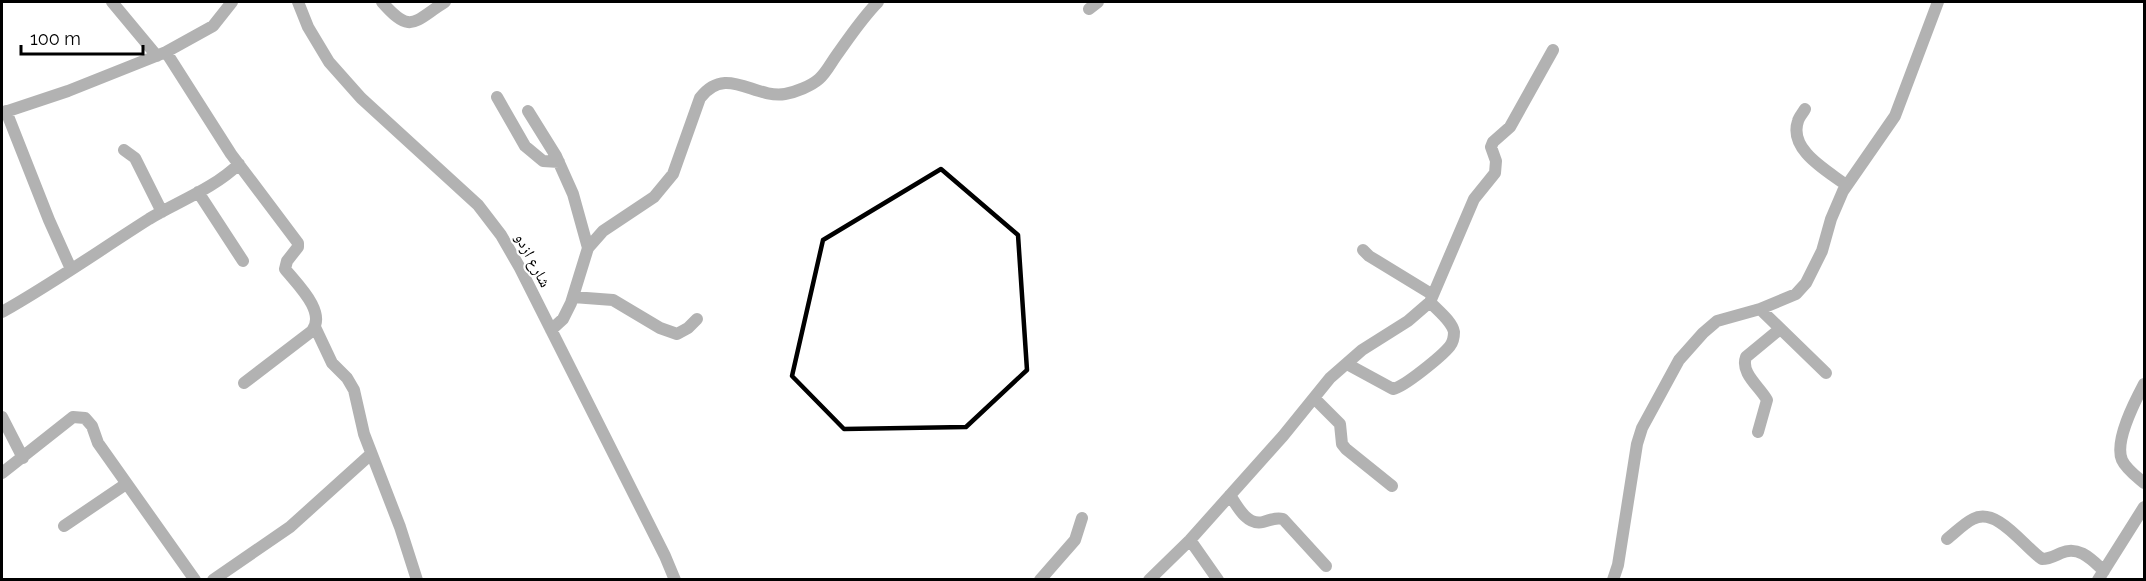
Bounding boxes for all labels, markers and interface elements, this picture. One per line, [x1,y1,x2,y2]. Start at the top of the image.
scale bar [21,18,142,56]
text: 100 m [30,28,81,49]
street label: شارع ازدو [510,230,555,291]

